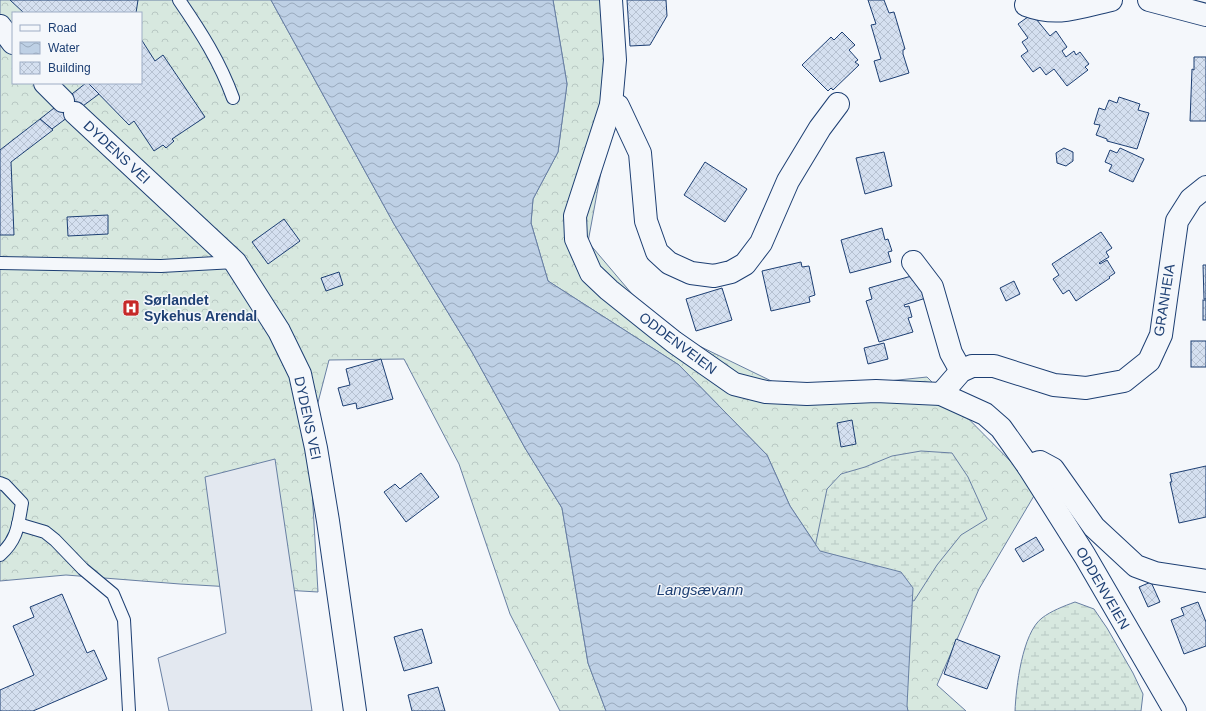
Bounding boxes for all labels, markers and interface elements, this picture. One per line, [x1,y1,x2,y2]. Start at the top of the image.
legend [12,12,142,84]
text: Road [48,21,77,35]
text: Water [48,41,80,55]
text: Building [48,61,91,75]
street label: DYDENS VEI [81,117,153,187]
street label: GRANHEIA [1150,262,1178,337]
place label: Sørlandet Sykehus Arendal [144,292,257,324]
hospital icon: Sørlandet Sykehus Arendal [121,298,141,318]
street label: ODDENVEIEN [636,309,720,377]
street label: DYDENS VEI [291,375,325,461]
street label: ODDENVEIEN [1073,544,1133,632]
water label: Langsævann [657,581,743,598]

